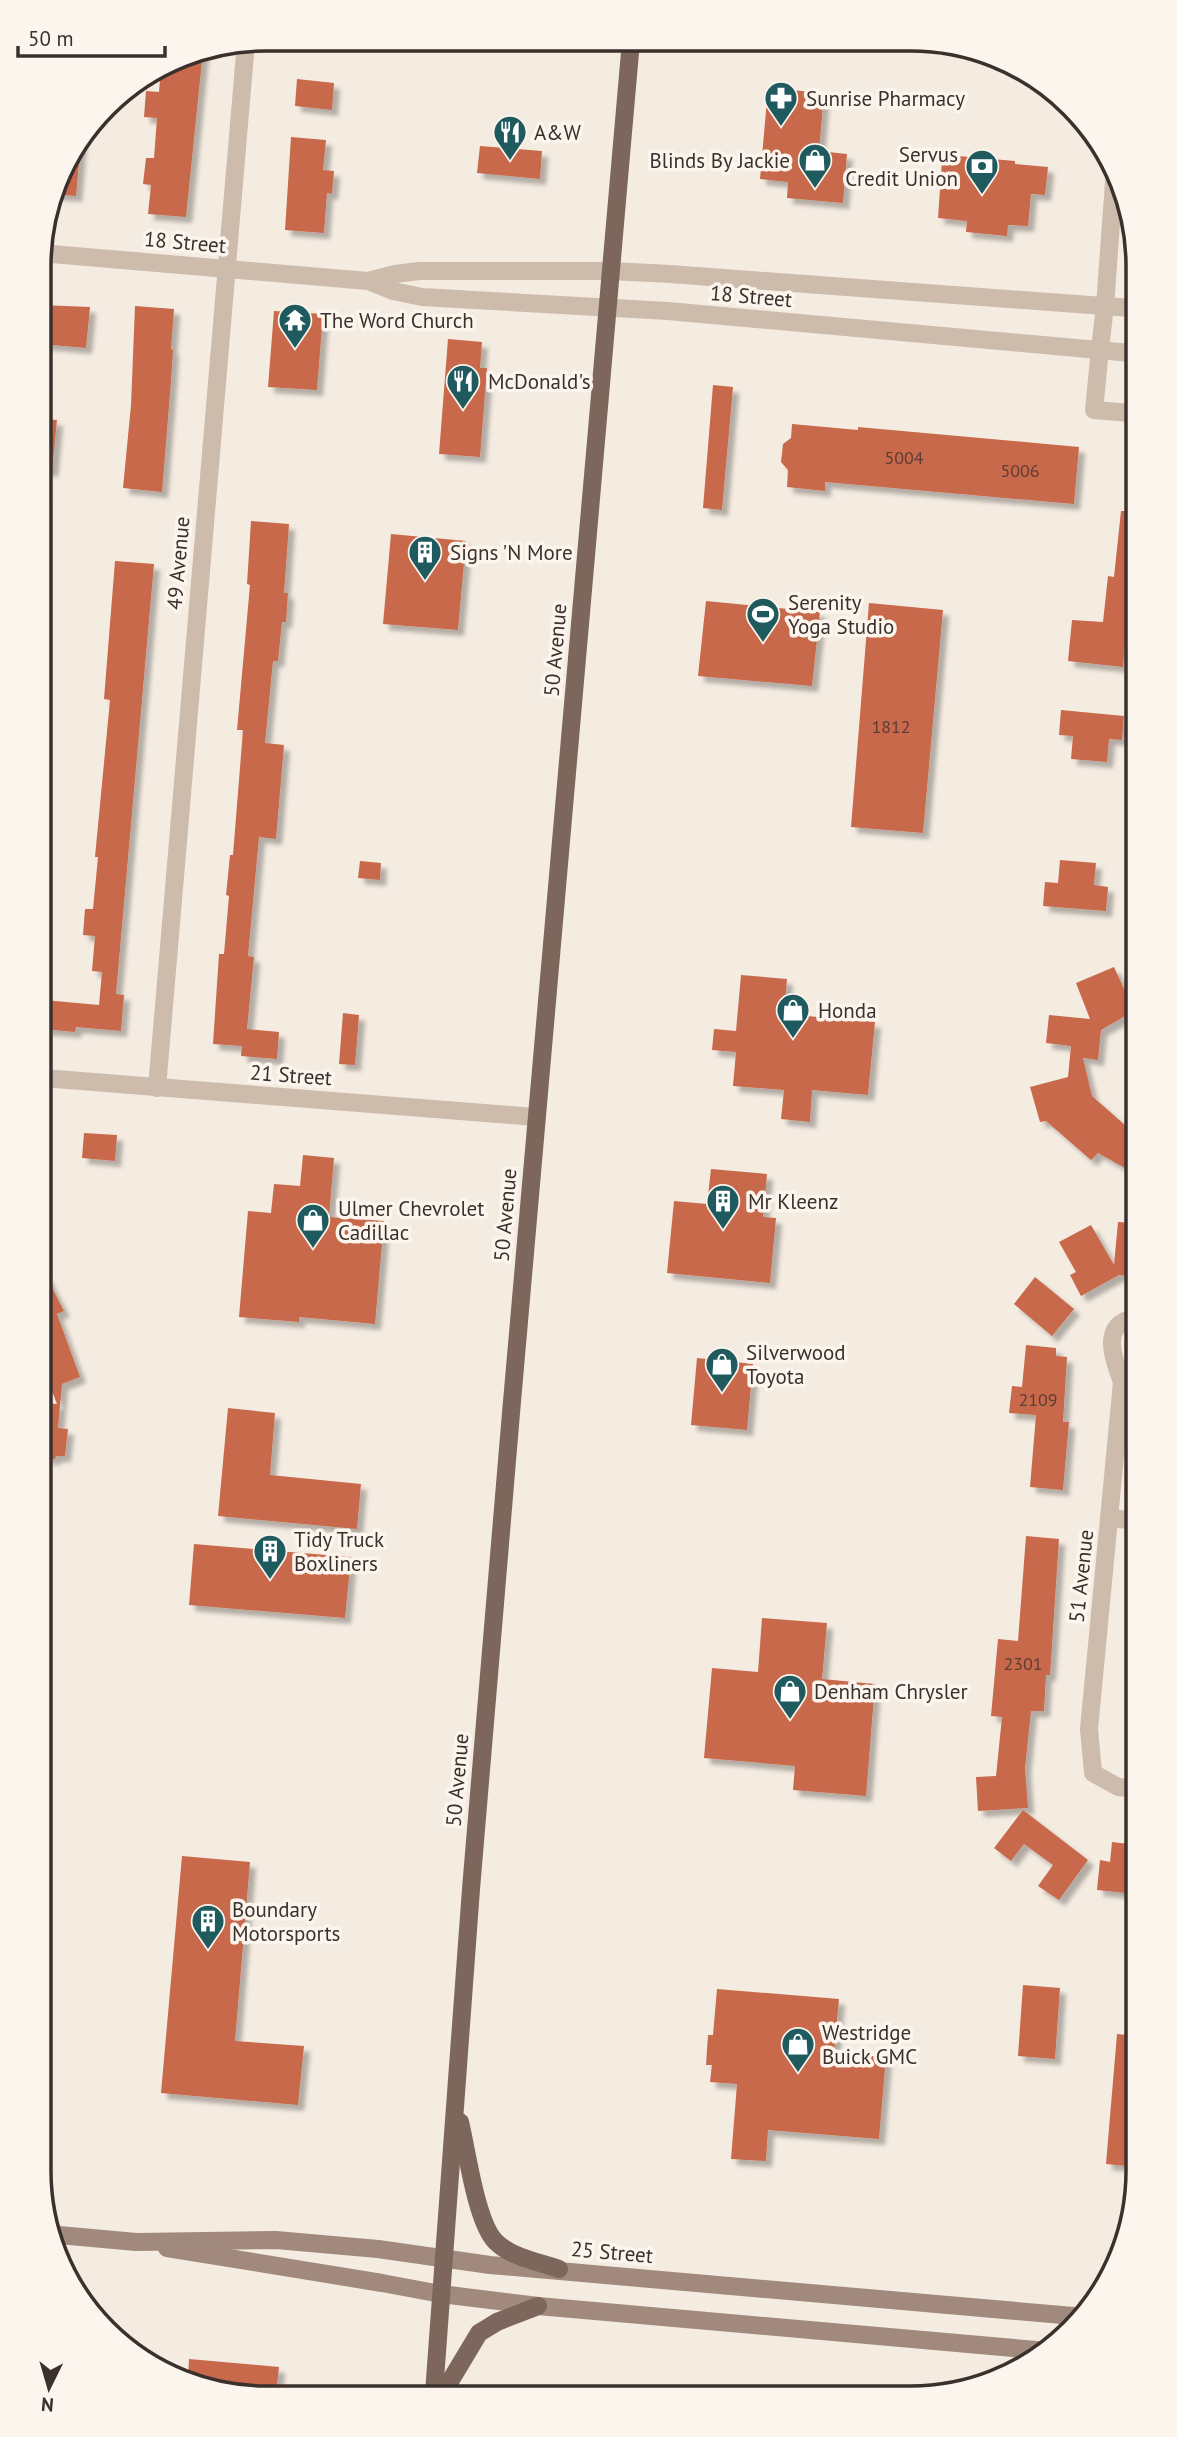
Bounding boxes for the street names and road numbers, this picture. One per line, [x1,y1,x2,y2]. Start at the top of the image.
street label: 18 Street [143,225,227,259]
street label: 18 Street [709,279,793,313]
street label: 49 Avenue [160,515,196,611]
street label: 50 Avenue [537,602,573,698]
street label: 21 Street [249,1059,333,1091]
street label: 50 Avenue [487,1167,523,1263]
street label: 51 Avenue [1063,1528,1099,1624]
street label: 50 Avenue [439,1732,475,1828]
street label: 25 Street [570,2235,654,2269]

